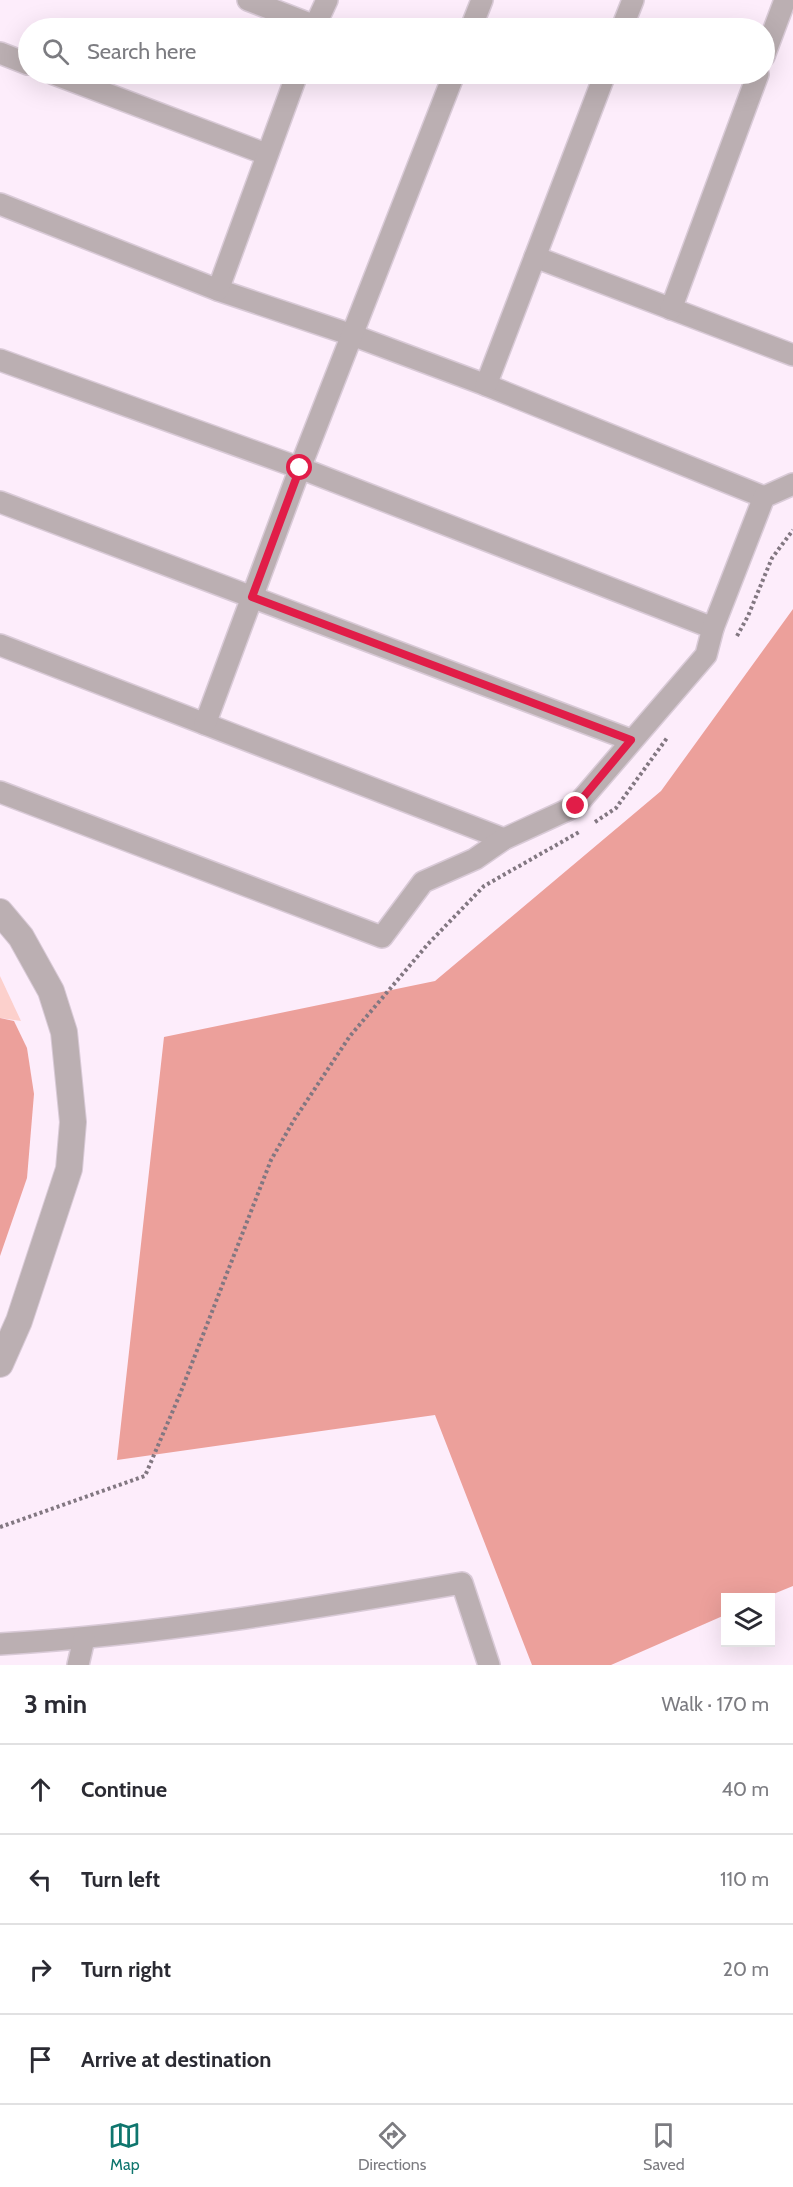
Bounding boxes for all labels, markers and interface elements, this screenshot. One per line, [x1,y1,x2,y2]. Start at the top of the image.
search box [18,18,775,84]
icon: search [39,35,72,68]
text: Search here [87,38,196,65]
route start [286,454,312,480]
route end [562,792,588,818]
map controls [721,1593,775,1647]
button: layers [721,1593,775,1647]
text: 3 min [24,1688,87,1720]
text: Walk · 170 m [661,1692,769,1716]
icon: ahead [24,1773,57,1806]
text: Continue [81,1776,167,1803]
text: 40 m [721,1777,769,1801]
icon: left [24,1863,57,1896]
text: Turn left [81,1866,160,1893]
text: 110 m [720,1867,769,1891]
icon: right [24,1953,57,1986]
text: Turn right [81,1956,171,1983]
text: 20 m [723,1957,769,1981]
icon: arrive [24,2043,57,2076]
text: Arrive at destination [81,2046,271,2073]
tab: Map [108,2119,141,2174]
tab: Directions [358,2119,426,2174]
tab: Saved [643,2119,685,2174]

